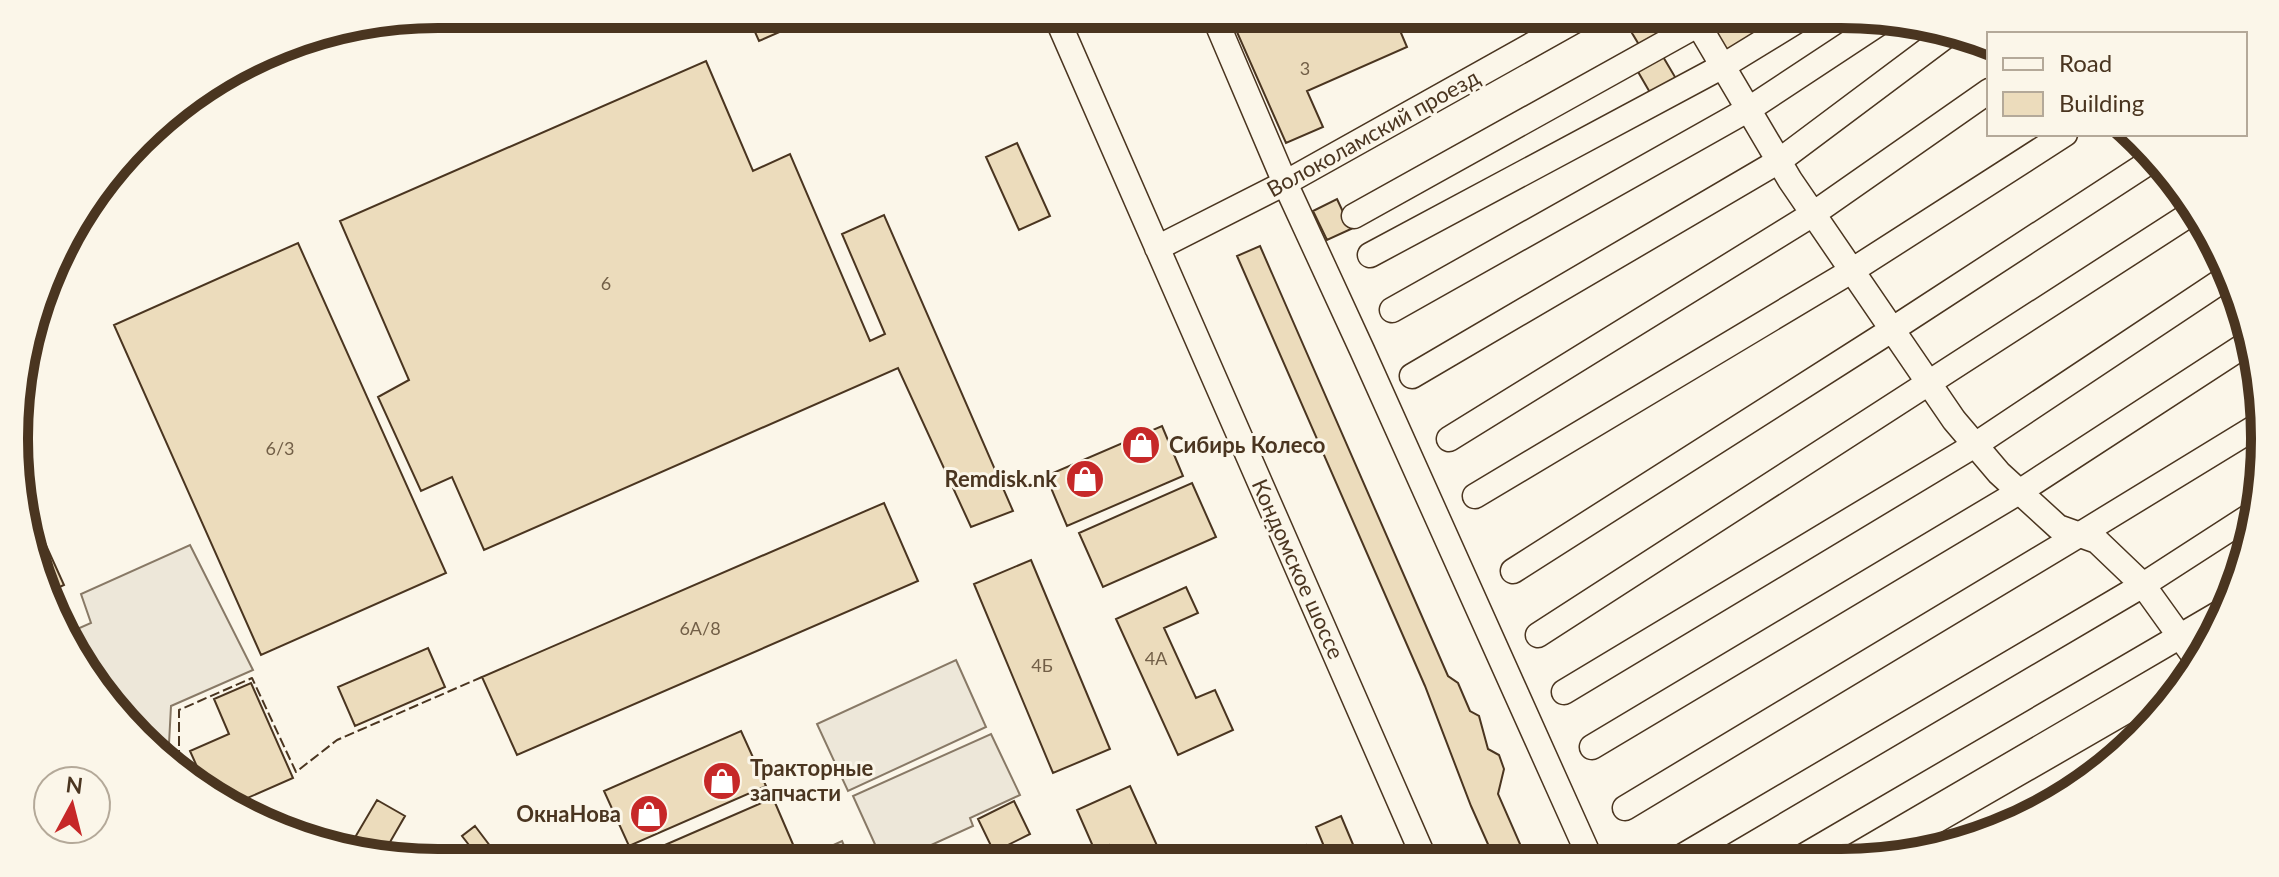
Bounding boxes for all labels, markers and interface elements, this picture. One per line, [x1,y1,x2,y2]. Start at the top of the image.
legend [1987,32,2247,136]
text: Road [2059,48,2112,77]
house number: 3 [1300,57,1310,79]
street label: Волоколамский проезд [1262,63,1484,202]
text: Building [2059,88,2144,117]
house number: 6 [601,272,611,294]
shop icon: Сибирь Колесо [1120,424,1162,466]
place label: Сибирь Колесо [1169,431,1325,458]
house number: 6/3 [265,437,295,459]
shop icon: Remdisk.nk [1064,458,1106,500]
place label: Remdisk.nk [945,465,1057,492]
street label: Кондомское шоссе [1247,475,1350,663]
house number: 6А/8 [679,617,721,639]
house number: 4А [1145,647,1168,669]
house number: 4Б [1031,654,1053,676]
place label: Тракторные запчасти [750,754,874,806]
shop icon: Тракторные запчасти [701,760,743,802]
north arrow [32,765,112,845]
text: N [64,770,85,799]
shop icon: ОкнаНова [628,793,670,835]
place label: ОкнаНова [516,800,621,827]

